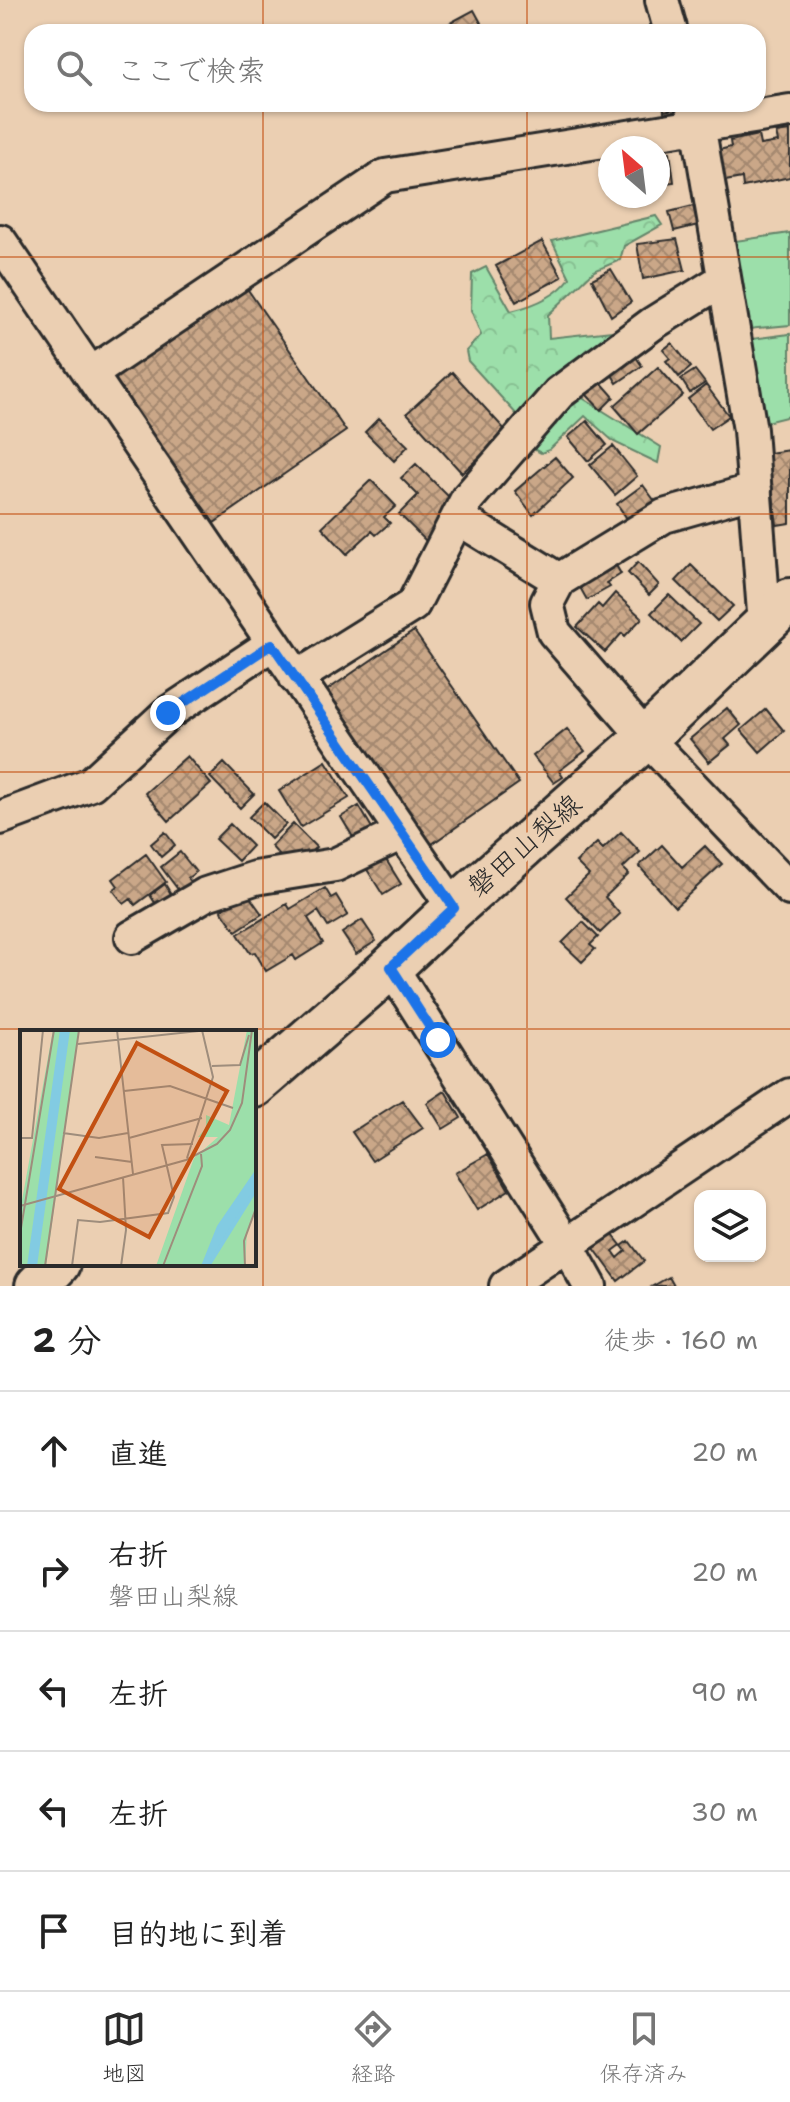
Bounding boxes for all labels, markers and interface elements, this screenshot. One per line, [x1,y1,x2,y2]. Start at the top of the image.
search box [24,24,766,112]
icon: search [52,46,96,90]
text: ここで検索 [116,50,266,91]
north arrow [598,136,670,208]
route end [150,695,186,731]
street label: 磐田山梨線 [459,785,589,905]
route start [420,1022,456,1058]
inset map [20,1030,256,1266]
map controls [694,1190,766,1262]
button: layers [694,1190,766,1262]
text: 2 分 [32,1317,102,1363]
text: 徒歩 · 160 m [604,1322,758,1357]
icon: ahead [32,1429,76,1473]
text: 直進 [108,1433,168,1474]
text: 20 m [691,1434,758,1469]
text: 右折 [108,1534,168,1575]
icon: right [32,1549,76,1593]
text: 20 m [691,1554,758,1589]
text: 磐田山梨線 [108,1578,238,1613]
icon: left [32,1669,76,1713]
text: 左折 [108,1673,168,1714]
text: 90 m [691,1674,758,1709]
icon: left [32,1789,76,1833]
text: 左折 [108,1793,168,1834]
text: 30 m [691,1794,758,1829]
icon: arrive [32,1909,76,1953]
text: 目的地に到着 [108,1913,288,1954]
tab: 地図 [102,2007,146,2088]
tab: 経路 [351,2007,395,2088]
tab: 保存済み [600,2007,688,2088]

